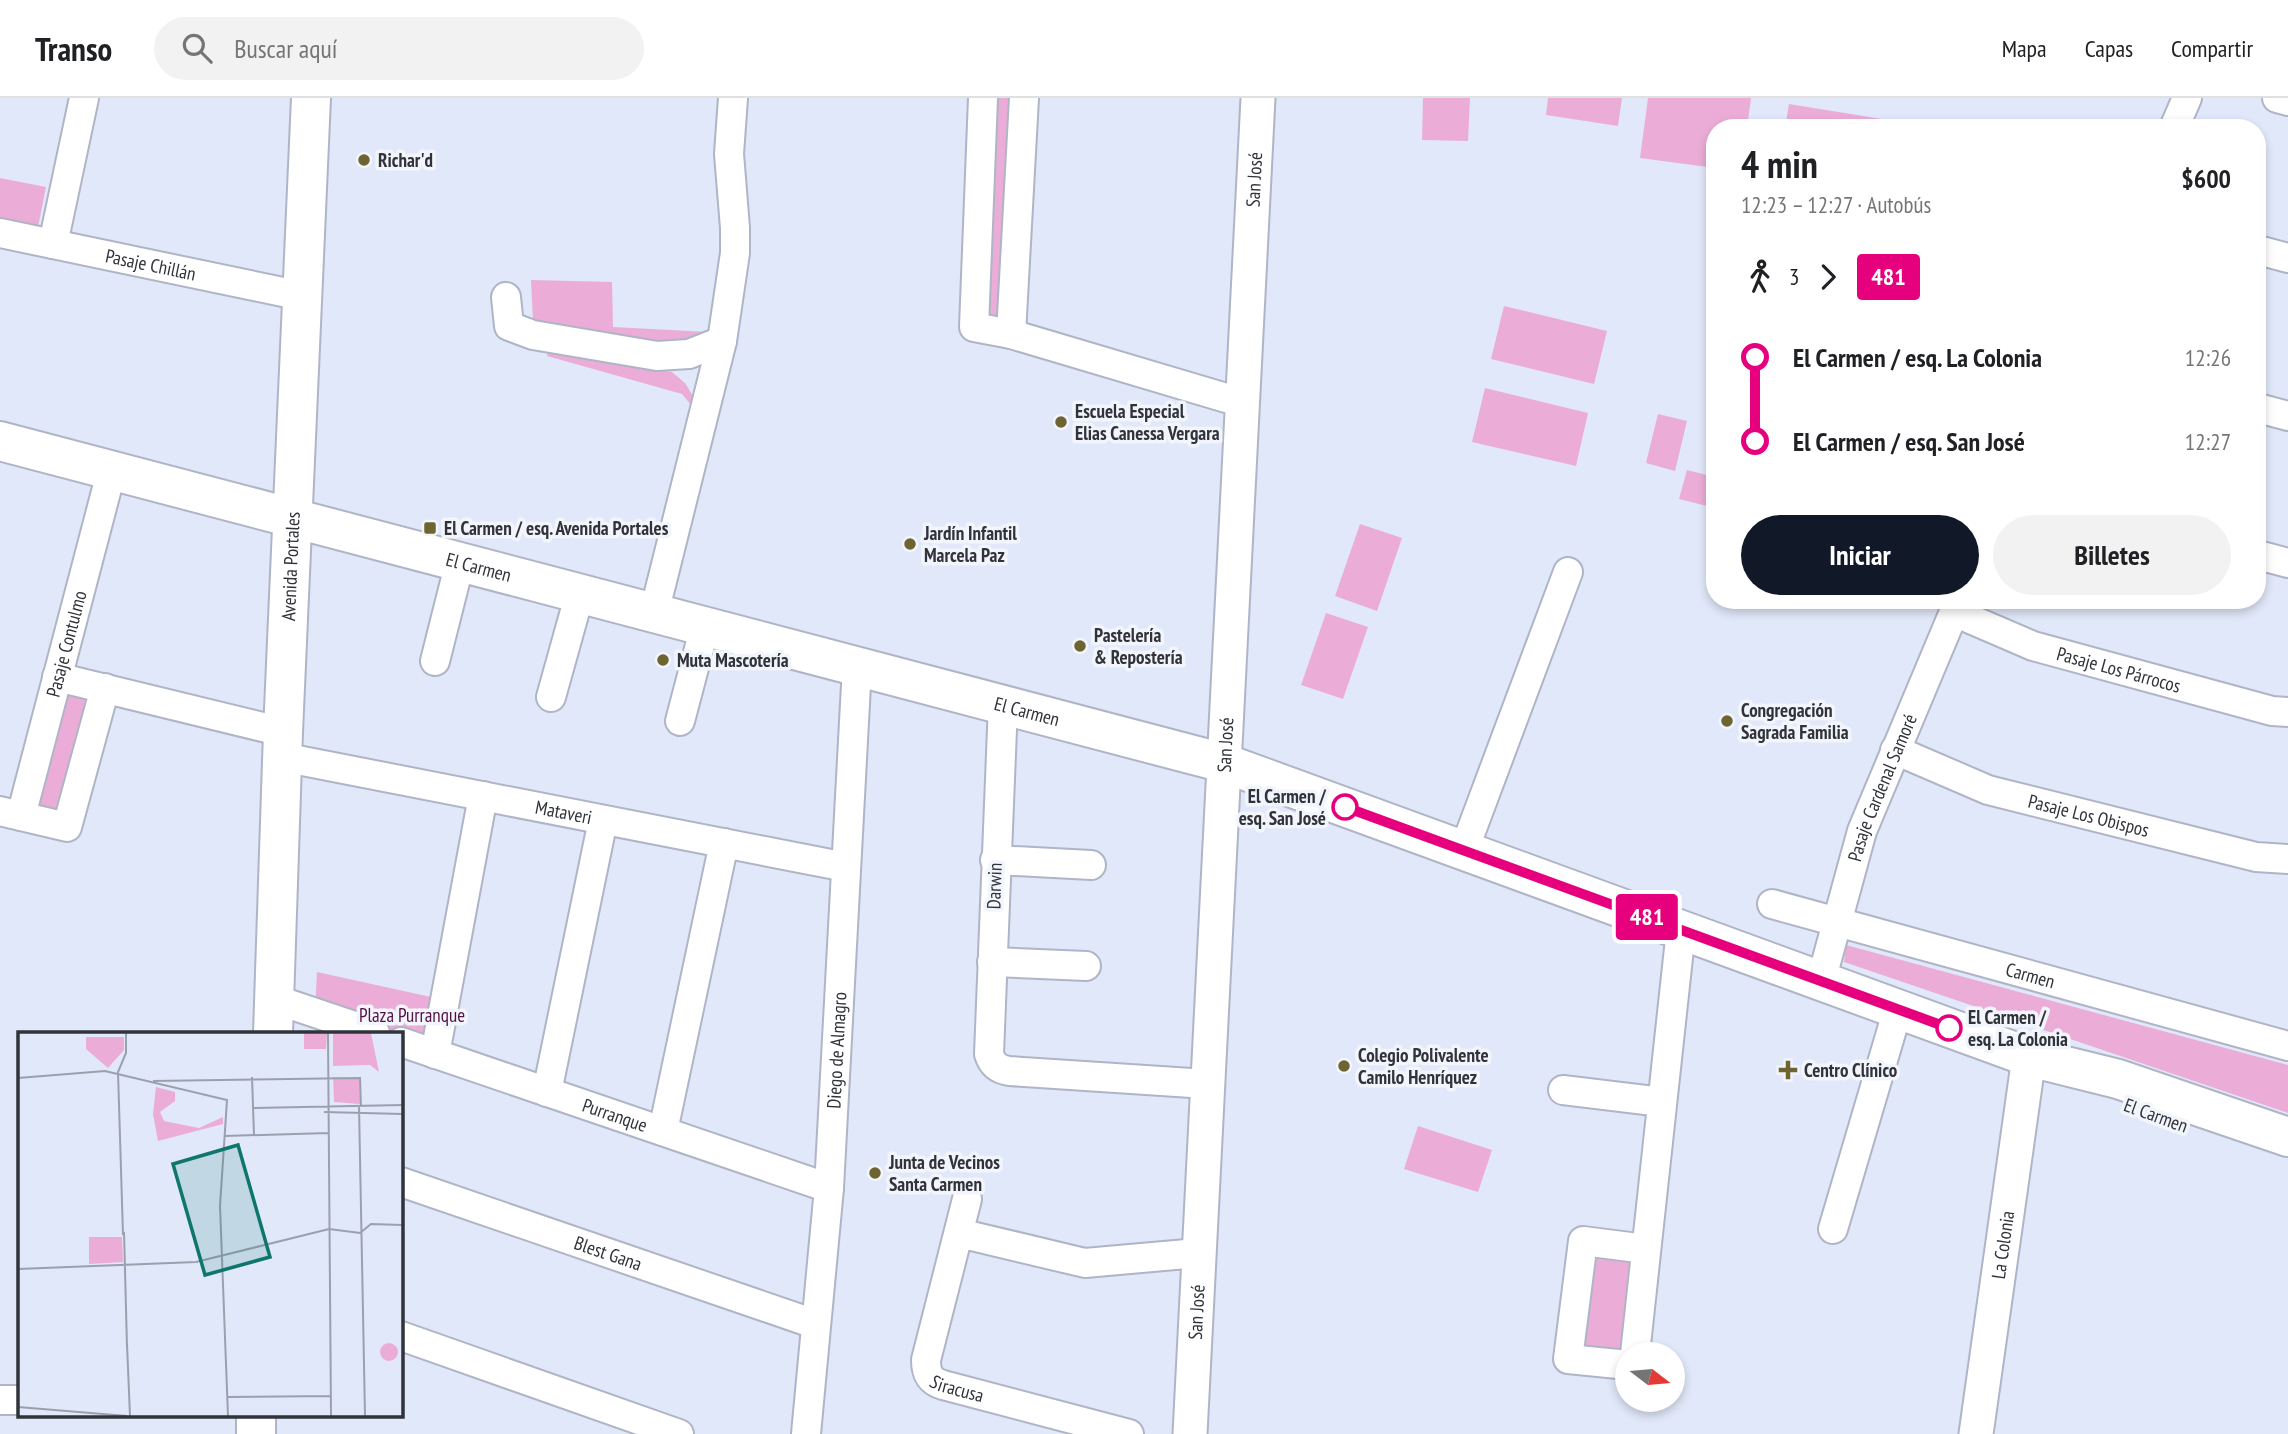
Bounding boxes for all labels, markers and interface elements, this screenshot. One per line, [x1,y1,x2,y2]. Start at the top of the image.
search box [154,17,644,80]
text: Transo [35,27,112,70]
icon: search [178,29,216,67]
text: Buscar aquí [234,32,337,65]
text: Mapa [2002,33,2047,64]
text: Capas [2085,33,2133,64]
text: Compartir [2171,33,2253,64]
text: 4 min [1741,139,1818,188]
place label: Richar'd [378,148,433,172]
street label: San José [1240,151,1267,208]
marker: Richar'd [356,152,372,168]
text: $600 [2181,162,2231,195]
text: 12:23 – 12:27 · Autobús [1741,190,1931,219]
street label: Pasaje Chillán [103,243,198,286]
icon: walk [1741,258,1779,296]
icon: forward [1809,258,1847,296]
text: 481 [1871,261,1906,292]
text: 3 [1789,262,1799,291]
text: El Carmen / esq. La Colonia [1793,341,2042,374]
text: 12:26 [2185,343,2231,372]
place label: Escuela Especial Elias Canessa Vergara [1075,399,1220,445]
marker: Escuela Especial Elias Canessa Vergara [1053,414,1069,430]
text: El Carmen / esq. San José [1793,425,2025,458]
text: 12:27 [2185,427,2231,456]
street label: Avenida Portales [276,511,305,622]
button: Iniciar [1741,515,1979,595]
button: Billetes [1993,515,2231,595]
place label: El Carmen / esq. Avenida Portales [444,516,669,540]
marker: El Carmen / esq. Avenida Portales [422,520,438,536]
place label: Jardín Infantil Marcela Paz [923,521,1017,567]
marker: Jardín Infantil Marcela Paz [902,536,918,552]
street label: El Carmen [444,547,514,587]
street label: Pasaje Contulmo [41,588,92,700]
place label: Pastelería & Repostería [1094,623,1183,669]
marker: Pastelería & Repostería [1072,638,1088,654]
street label: Pasaje Los Párrocos [2054,641,2183,698]
place label: Muta Mascotería [677,648,789,672]
marker: Muta Mascotería [655,652,671,668]
street label: El Carmen [992,691,1062,731]
place label: Congregación Sagrada Familia [1741,698,1849,744]
street label: Pasaje Cardenal Samoré [1842,710,1922,864]
marker: Congregación Sagrada Familia [1719,713,1735,729]
street label: San José [1212,717,1238,773]
place label: El Carmen / esq. San José [1239,784,1326,830]
street label: Pasaje Los Obispos [2026,789,2152,842]
marker: El Carmen / esq. San José [1332,794,1358,820]
street label: Mataveri [533,795,594,829]
street label: Darwin [981,862,1007,910]
line badge: 481 [1607,894,1687,940]
text: 481 [1630,901,1664,932]
street label: Carmen [2003,957,2058,993]
street label: Diego de Almagro [821,991,852,1109]
park label: Plaza Purranque [359,1003,465,1027]
place label: El Carmen / esq. La Colonia [1968,1005,2068,1051]
marker: El Carmen / esq. La Colonia [1936,1015,1962,1041]
inset map [18,1032,402,1416]
place label: Colegio Polivalente Camilo Henríquez [1358,1043,1489,1089]
marker: Colegio Polivalente Camilo Henríquez [1336,1058,1352,1074]
place label: Centro Clínico [1804,1058,1897,1082]
marker: Centro Clínico [1778,1060,1798,1080]
street label: El Carmen [2121,1092,2191,1138]
street label: Purranque [579,1093,651,1137]
place label: Junta de Vecinos Santa Carmen [888,1150,1000,1196]
marker: Junta de Vecinos Santa Carmen [867,1165,883,1181]
street label: La Colonia [1986,1209,2019,1280]
street label: Blest Gana [571,1230,645,1276]
street label: San José [1183,1284,1210,1340]
north arrow [1615,1342,1685,1412]
map controls [1615,1342,1685,1412]
street label: Siracusa [926,1369,987,1407]

